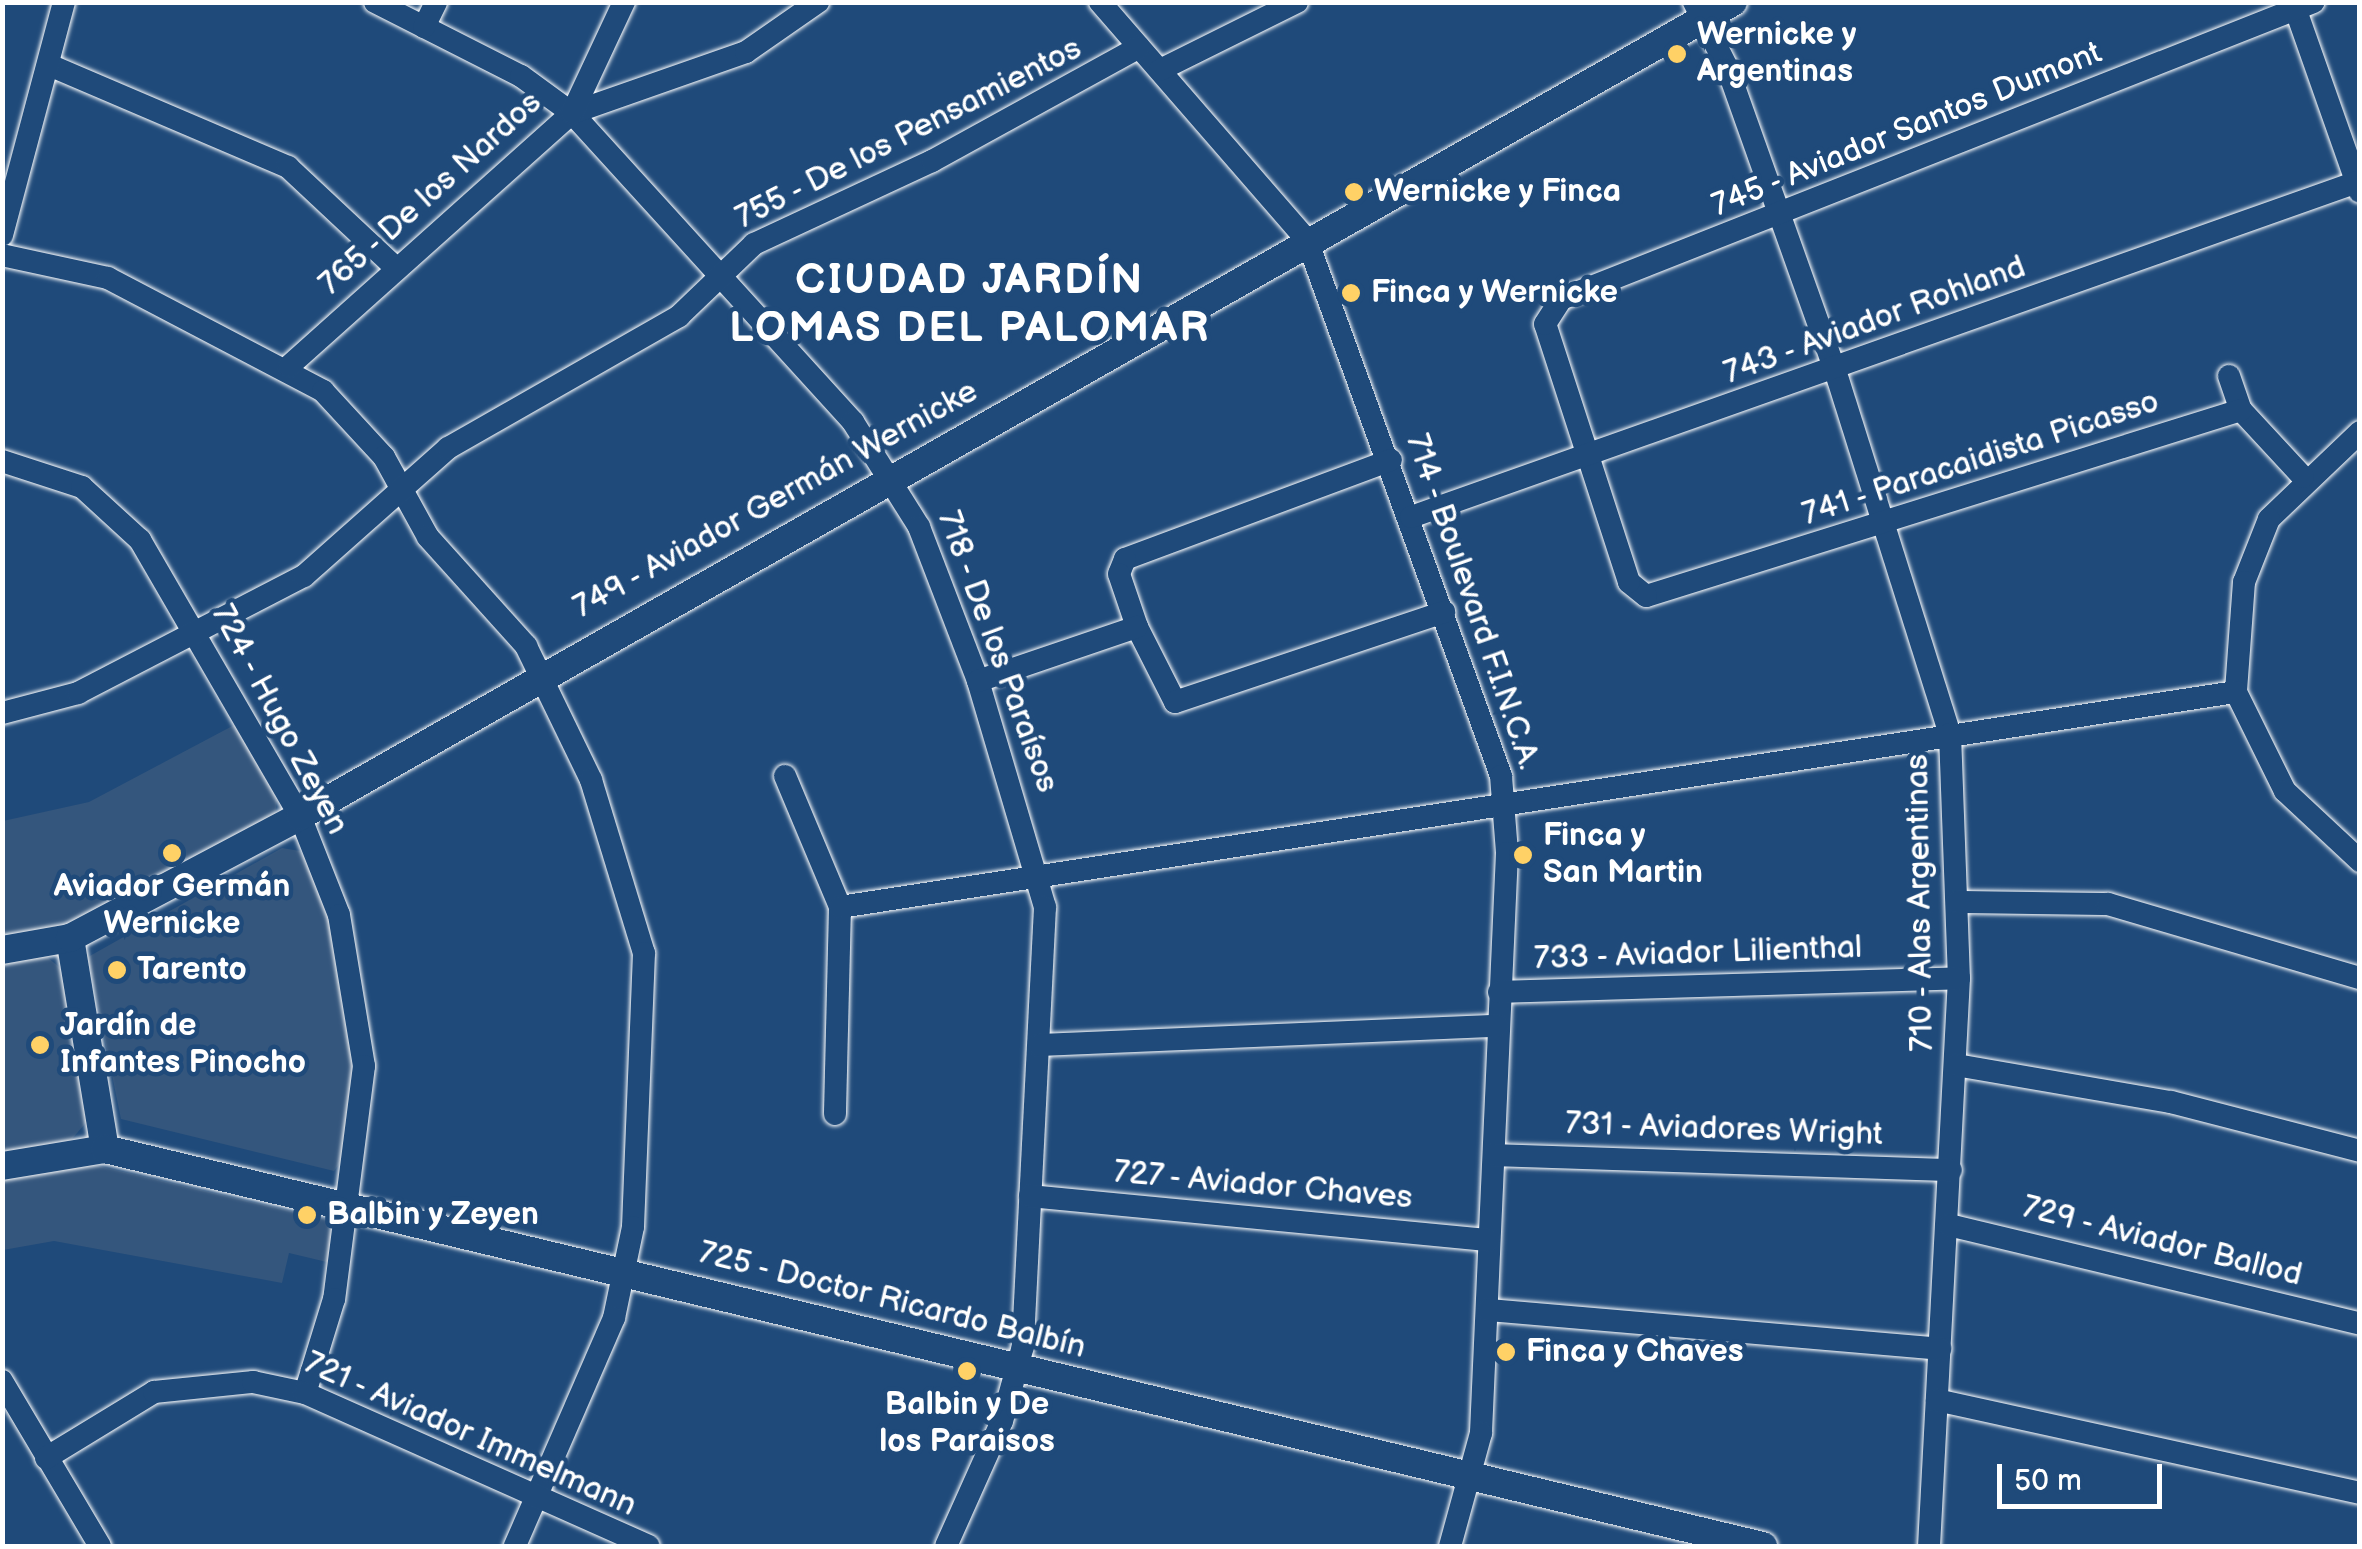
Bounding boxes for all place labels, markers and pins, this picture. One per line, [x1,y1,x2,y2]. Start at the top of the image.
place label: Wernicke y Argentinas [1697,17,1857,92]
marker: Wernicke y Argentinas [1666,43,1688,65]
place label: Wernicke y Finca [1374,173,1623,211]
marker: Wernicke y Finca [1343,181,1365,203]
place label: Finca y Wernicke [1371,274,1620,312]
marker: Finca y Wernicke [1340,282,1362,304]
place label: Finca y San Martin [1543,818,1703,893]
marker: Aviador Germán Wernicke [161,842,183,864]
marker: Finca y San Martin [1512,844,1534,866]
place label: Aviador Germán Wernicke [54,869,290,944]
place label: Tarento [137,951,247,989]
marker: Tarento [106,959,128,981]
place label: Jardín de Infantes Pinocho [60,1008,306,1083]
marker: Jardín de Infantes Pinocho [29,1034,51,1056]
place label: Balbin y Zeyen [327,1196,540,1234]
marker: Balbin y Zeyen [296,1204,318,1226]
place label: Finca y Chaves [1526,1333,1745,1371]
marker: Finca y Chaves [1495,1341,1517,1363]
marker: Balbin y De los Paraisos [956,1360,978,1382]
place label: Balbin y De los Paraisos [879,1387,1055,1462]

